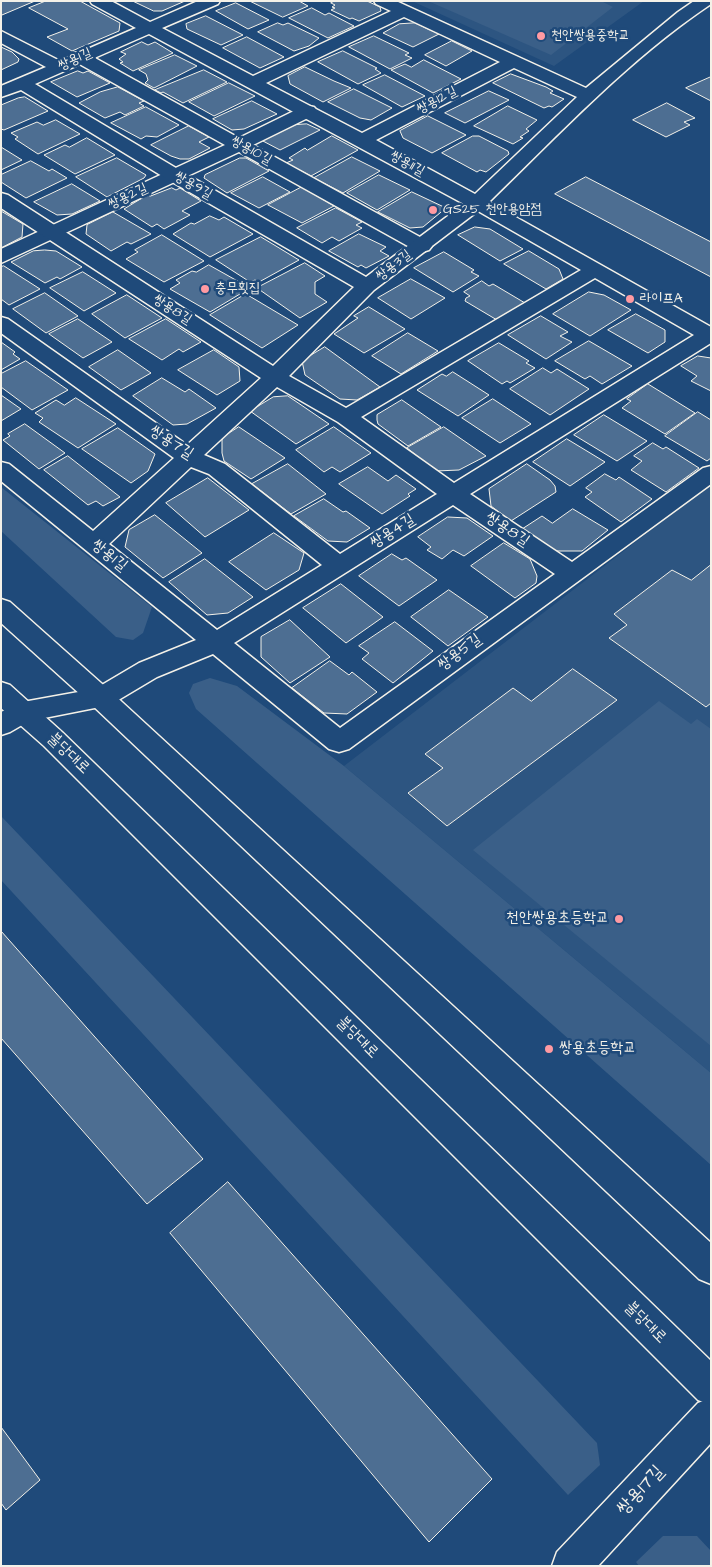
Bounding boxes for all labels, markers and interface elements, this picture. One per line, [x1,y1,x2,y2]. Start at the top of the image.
place label: 천안쌍용중학교 [551,28,630,44]
marker: 천안쌍용중학교 [535,30,547,42]
street label: 쌍용1길 [55,45,95,75]
street label: 쌍용12길 [414,84,460,118]
street label: 쌍용10길 [228,133,274,169]
street label: 쌍용11길 [387,148,427,180]
street label: 쌍용9길 [171,168,215,204]
street label: 쌍용2길 [106,181,150,213]
place label: GS25 천안용암점 [443,202,542,218]
marker: GS25 천안용암점 [427,204,439,216]
street label: 쌍용3길 [373,247,415,285]
place label: 충무횟집 [215,281,260,297]
marker: 충무횟집 [199,283,211,295]
street label: 쌍용8길 [149,291,195,329]
place label: 라이프A [640,291,683,307]
marker: 라이프A [624,293,636,305]
street label: 쌍용7길 [145,422,197,464]
street label: 쌍용8길 [481,508,533,552]
street label: 쌍용4길 [367,511,419,553]
street label: 쌍용1길 [87,536,131,576]
street label: 쌍용5길 [434,631,486,675]
street label: 불당대로 [43,729,93,779]
place label: 천안쌍용초등학교 [506,909,609,929]
marker: 천안쌍용초등학교 [613,913,625,925]
street label: 불당대로 [332,1013,382,1063]
place label: 쌍용초등학교 [559,1039,636,1059]
marker: 쌍용초등학교 [543,1043,555,1055]
street label: 불당대로 [620,1298,670,1348]
street label: 쌍용17길 [612,1461,670,1521]

